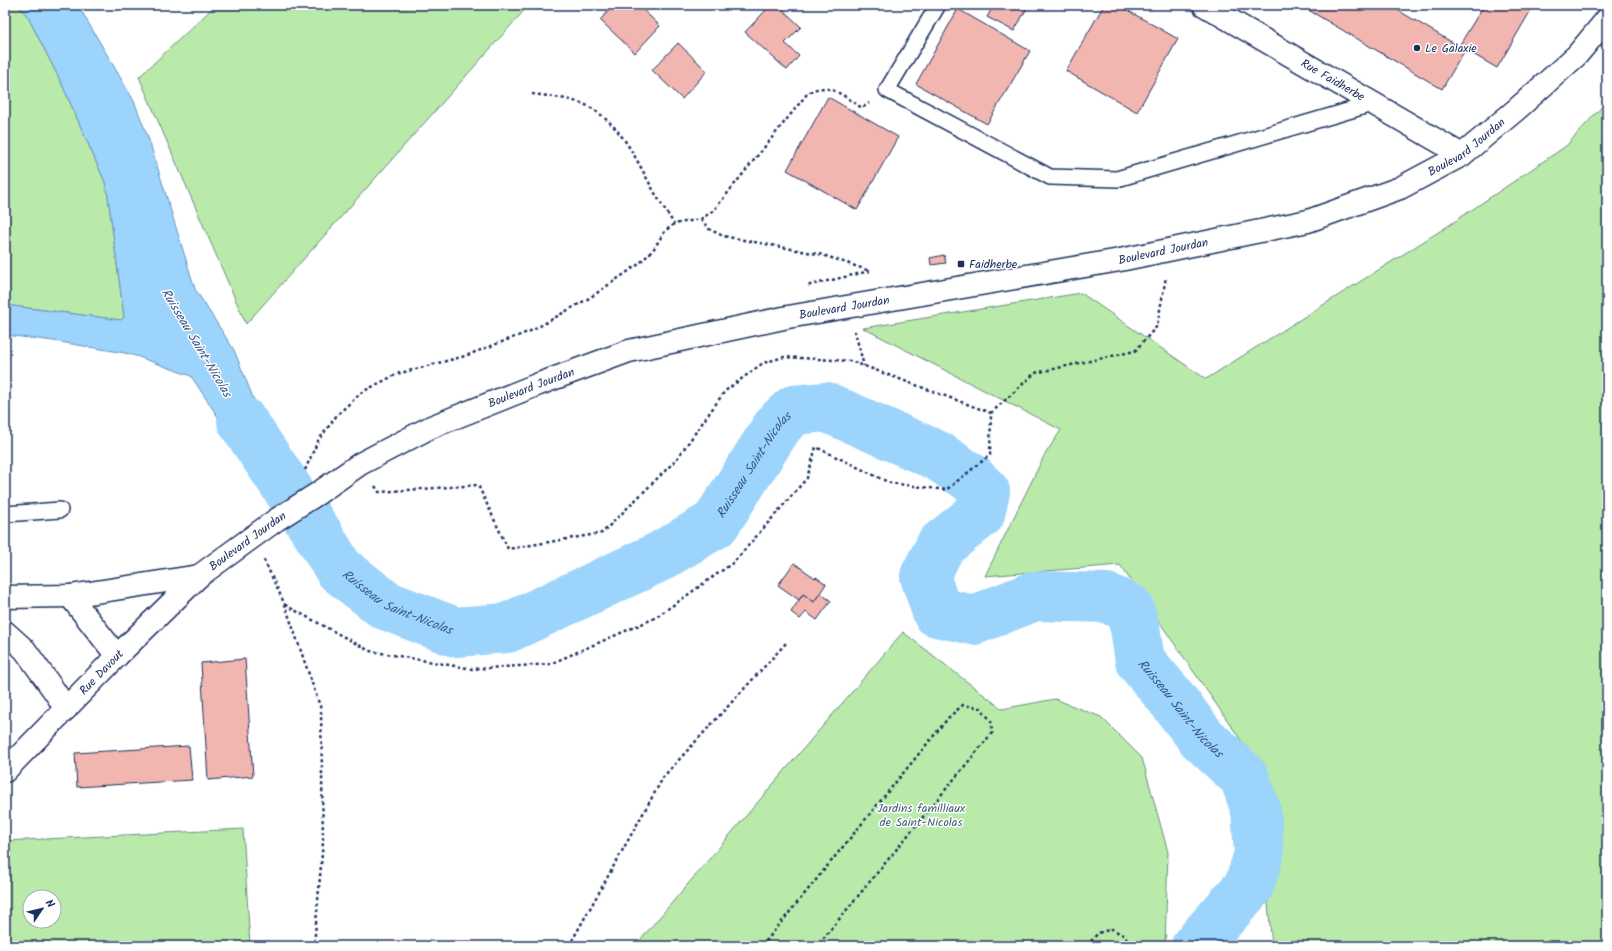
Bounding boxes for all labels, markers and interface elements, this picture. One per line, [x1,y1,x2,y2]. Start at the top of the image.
place label: Le Galaxie [1425,39,1477,58]
marker: Le Galaxie [1412,43,1422,53]
street label: Rue Faidherbe [1297,54,1369,106]
street label: Boulevard Jourdan [1424,113,1509,181]
street label: Boulevard Jourdan [1116,232,1210,270]
place label: Faidherbe [969,255,1018,274]
marker: Faidherbe [956,259,966,269]
water label: Ruisseau Saint-Nicolas [155,285,238,403]
street label: Boulevard Jourdan [797,290,891,324]
street label: Boulevard Jourdan [485,362,577,413]
water label: Ruisseau Saint-Nicolas [711,406,797,522]
street label: Boulevard Jourdan [205,506,290,575]
water label: Ruisseau Saint-Nicolas [337,564,457,641]
street label: Rue Davout [74,645,128,699]
water label: Ruisseau Saint-Nicolas [1132,655,1229,764]
park label: Jardins familliaux de Saint-Nicolas [877,799,966,832]
north arrow [22,889,62,929]
text: N [40,896,59,912]

